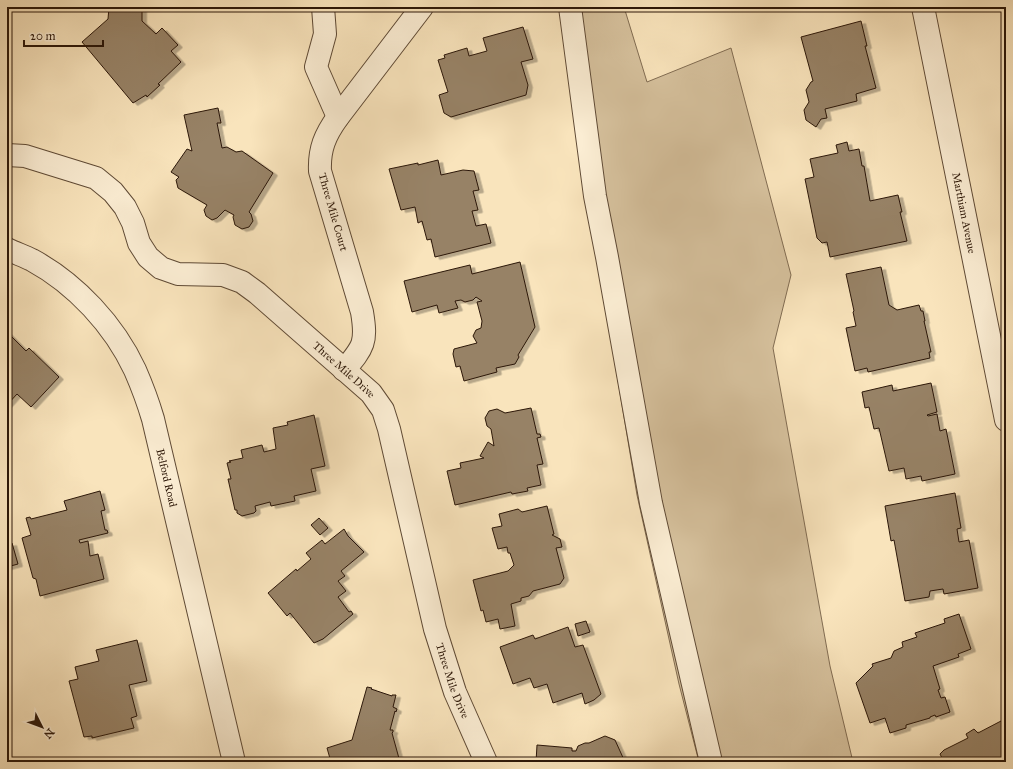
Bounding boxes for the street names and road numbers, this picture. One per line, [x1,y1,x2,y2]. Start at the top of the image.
street label: Marthiam Avenue [950,171,979,255]
street label: Three Mile Court [316,172,350,253]
street label: Three Mile Drive [310,339,379,400]
street label: Belford Road [154,447,180,509]
street label: Three Mile Drive [433,641,472,721]

